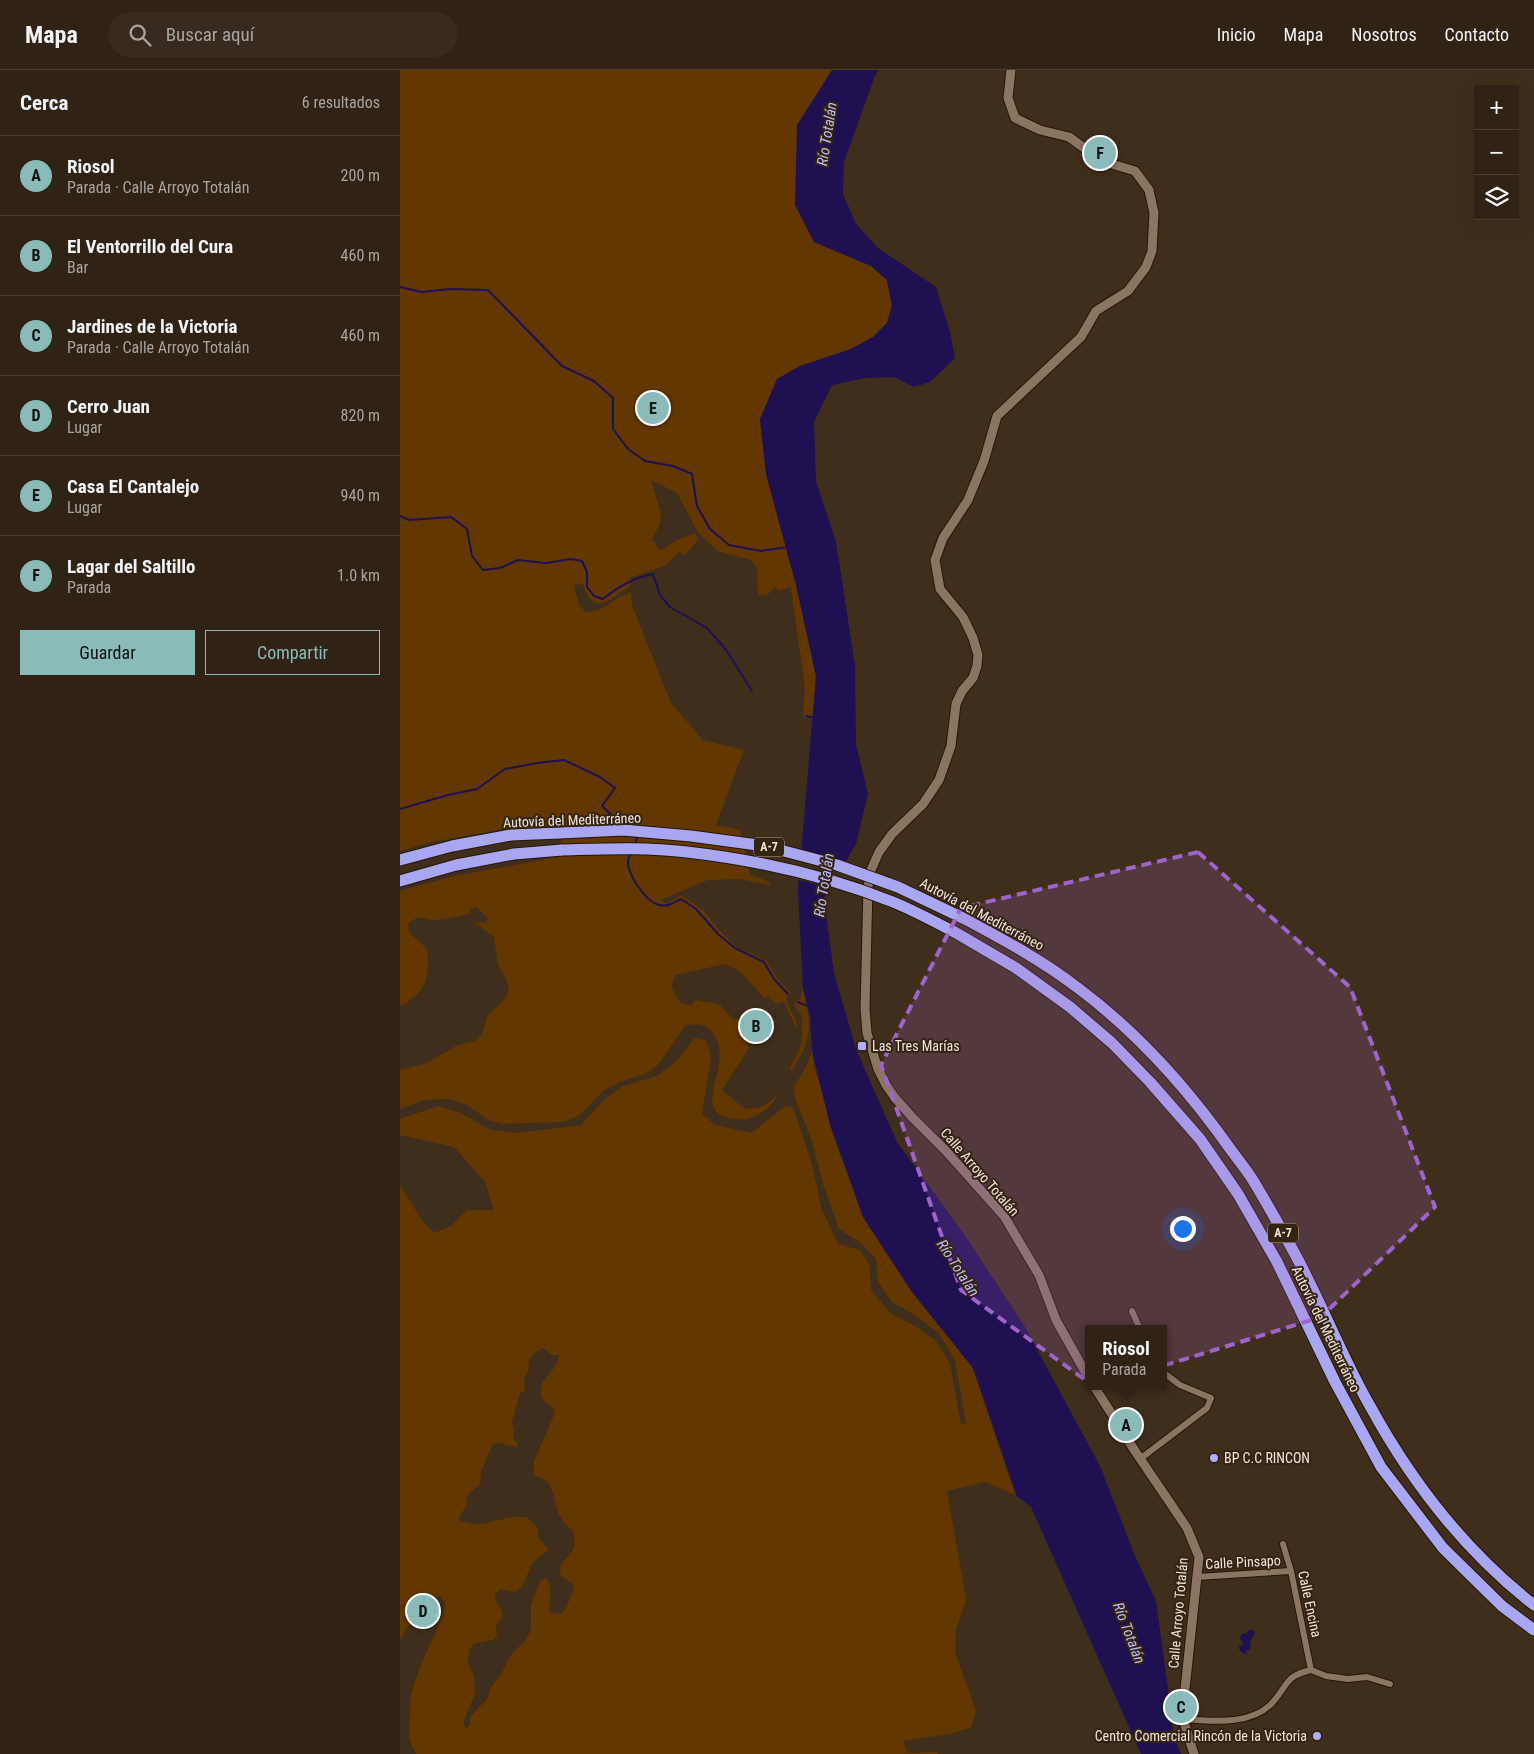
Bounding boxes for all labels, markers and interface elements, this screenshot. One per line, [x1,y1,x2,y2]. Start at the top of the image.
search box [108,12,458,57]
text: Mapa [25,21,78,49]
icon: search [126,21,154,49]
text: Buscar aquí [166,23,254,46]
text: Inicio [1217,24,1256,45]
text: Mapa [1284,24,1323,45]
text: Nosotros [1351,24,1417,45]
text: Contacto [1445,24,1509,45]
map controls [1474,85,1519,220]
button: + [1474,85,1519,130]
text: Cerca [20,91,68,115]
text: 6 resultados [302,93,380,112]
water label: Río Totalán [813,101,841,167]
button: − [1474,130,1519,175]
pin: F [1084,134,1116,172]
text: Riosol [67,155,115,178]
text: A [31,166,41,185]
text: 200 m [341,166,380,185]
button: layers [1474,175,1519,220]
text: Parada · Calle Arroyo Totalán [67,178,250,197]
text: El Ventorrillo del Cura [67,235,233,258]
text: B [32,246,40,265]
text: 460 m [341,246,380,265]
text: Bar [67,258,88,277]
text: Jardines de la Victoria [67,315,238,338]
text: C [31,326,41,345]
text: 460 m [341,326,380,345]
text: Parada · Calle Arroyo Totalán [67,338,250,357]
pin: E [637,389,669,427]
text: Cerro Juan [67,395,150,418]
text: D [31,406,41,425]
text: 820 m [341,406,380,425]
text: Lugar [67,418,102,437]
text: Casa El Cantalejo [67,475,199,498]
text: E [32,486,40,505]
text: 940 m [341,486,380,505]
text: Lugar [67,498,102,517]
text: Lagar del Saltillo [67,555,196,578]
text: F [32,566,40,585]
text: 1.0 km [337,566,380,585]
text: Parada [67,578,111,597]
button: Guardar [20,630,195,675]
button: Compartir [205,630,380,675]
street label: Autovía del Mediterráneo [503,810,641,830]
road number: A-7 [754,838,784,856]
water label: Río Totalán [810,852,838,918]
street label: Autovía del Mediterráneo [917,875,1047,953]
pin: B [740,1007,772,1045]
place label: Las Tres Marías [872,1038,960,1054]
marker: Las Tres Marías [856,1040,868,1052]
street label: Calle Arroyo Totalán [938,1125,1022,1219]
your location [1170,1216,1196,1242]
road number: A-7 [1268,1224,1298,1242]
water label: Río Totalán [933,1236,983,1300]
street label: Autovía del Mediterráneo [1289,1263,1363,1395]
popup [1085,1325,1167,1390]
text: Riosol [1102,1337,1150,1360]
text: Parada [1102,1360,1146,1379]
pin: A [1110,1406,1142,1444]
place label: BP C.C RINCON [1224,1450,1310,1466]
marker: BP C.C RINCON [1208,1452,1220,1464]
street label: Calle Pinsapo [1205,1552,1281,1572]
street label: Calle Arroyo Totalán [1165,1557,1191,1669]
street label: Calle Encina [1295,1569,1325,1639]
pin: D [407,1592,439,1630]
water label: Río Totalán [1109,1600,1149,1666]
pin: C [1165,1688,1197,1726]
place label: Centro Comercial Rincón de la Victoria [1095,1728,1307,1744]
marker: Centro Comercial Rincón de la Victoria [1311,1730,1323,1742]

